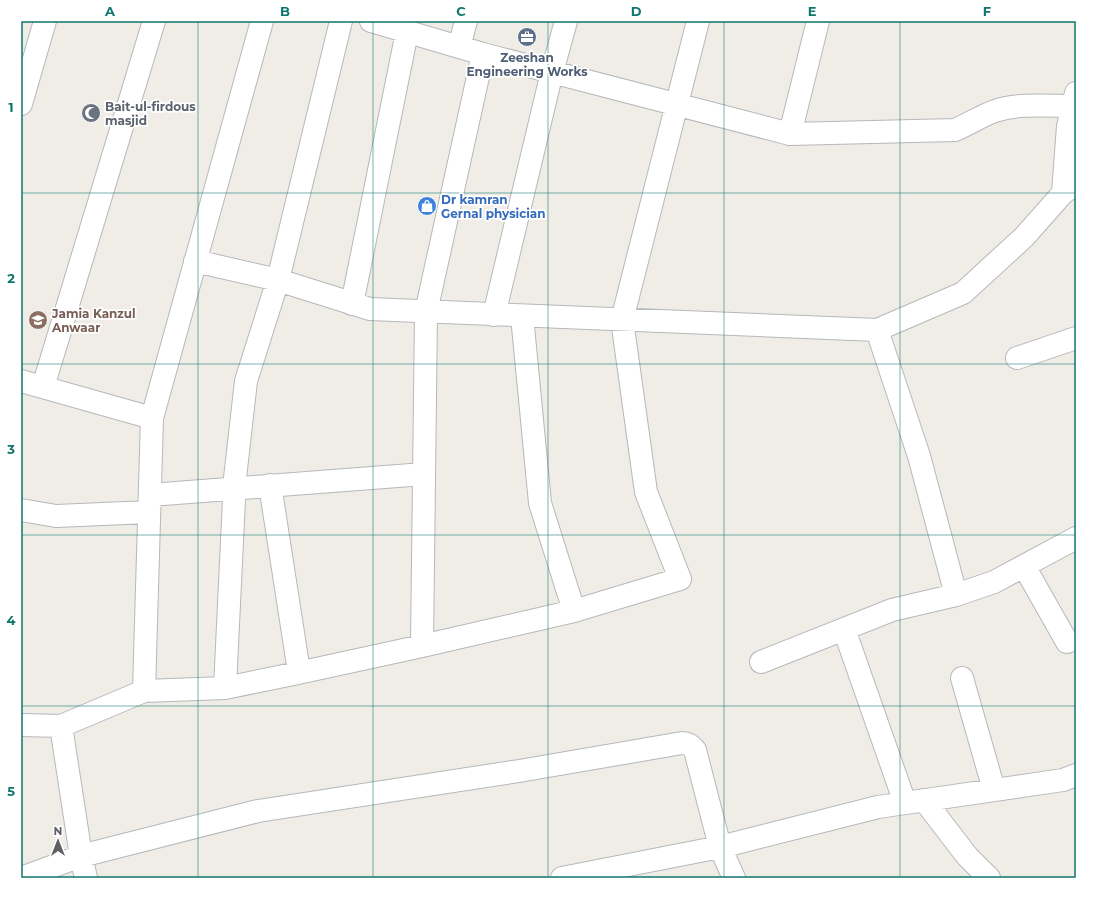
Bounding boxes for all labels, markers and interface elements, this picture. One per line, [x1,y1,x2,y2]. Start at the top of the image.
text: A [104,3,116,19]
text: B [280,3,290,19]
text: C [456,3,466,19]
text: D [631,3,642,19]
text: E [808,3,817,19]
text: F [983,3,991,19]
office icon: Zeeshan Engineering Works [516,26,538,48]
place label: Zeeshan Engineering Works [466,50,588,79]
text: 1 [8,99,14,115]
place label: Bait-ul-firdous masjid [105,99,196,128]
mosque icon: Bait-ul-firdous masjid [80,102,102,124]
place label: Dr kamran Gernal physician [441,192,546,221]
shop icon: Dr kamran Gernal physician [416,195,438,217]
text: 2 [7,270,15,286]
place label: Jamia Kanzul Anwaar [51,306,136,335]
school or university icon: Jamia Kanzul Anwaar [27,309,49,331]
text: 3 [6,441,15,457]
text: 4 [7,612,16,628]
text: 5 [7,783,15,799]
north arrow [38,821,78,861]
text: N [54,824,62,838]

